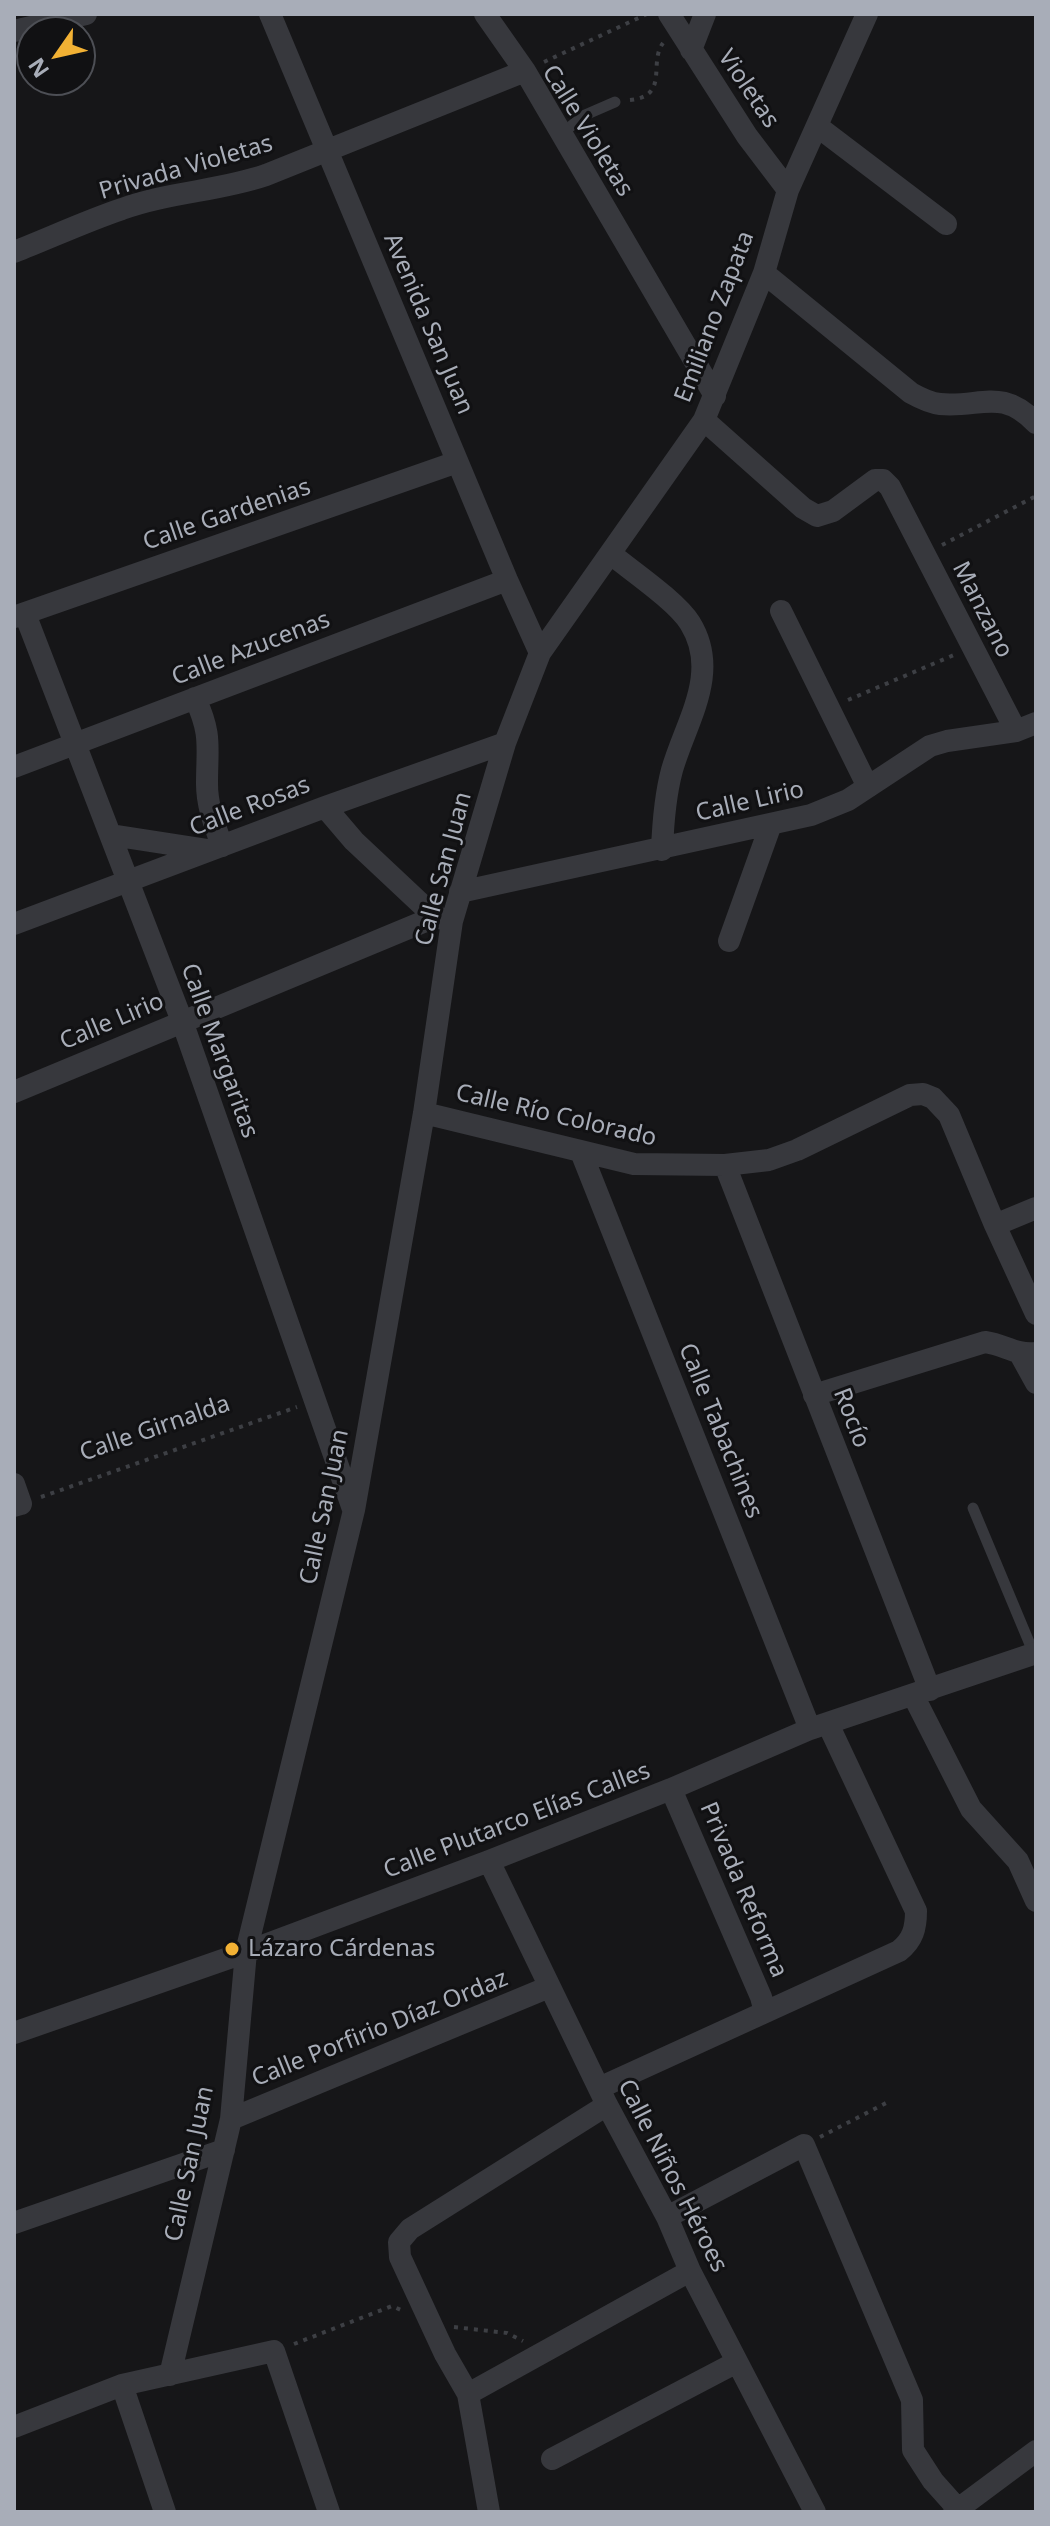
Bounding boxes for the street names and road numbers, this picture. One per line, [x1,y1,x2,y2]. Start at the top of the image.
street label: Violetas [711,44,785,134]
street label: Calle Violetas [535,60,639,202]
street label: Privada Violetas [96,129,276,207]
street label: Emiliano Zapata [669,227,761,407]
street label: Avenida San Juan [377,229,479,419]
street label: Calle Gardenias [139,473,315,557]
street label: Manzano [946,557,1018,663]
street label: Calle Azucenas [168,606,334,692]
street label: Calle Rosas [186,771,314,843]
street label: Calle Lirio [693,776,807,828]
street label: Calle San Juan [410,789,478,949]
street label: Calle Margaritas [174,960,264,1142]
street label: Calle Lirio [56,987,168,1057]
street label: Calle Río Colorado [453,1079,659,1153]
street label: Calle Tabachines [672,1339,768,1523]
street label: Rocío [827,1384,875,1452]
street label: Calle Girnalda [76,1390,234,1468]
street label: Calle San Juan [294,1427,356,1587]
street label: Calle Plutarco Elías Calles [380,1757,654,1885]
street label: Privada Reforma [693,1798,793,1982]
street label: Calle Porfirio Díaz Ordaz [248,1964,512,2094]
street label: Calle Niños Héroes [611,2075,733,2277]
street label: Calle San Juan [159,2084,221,2244]

